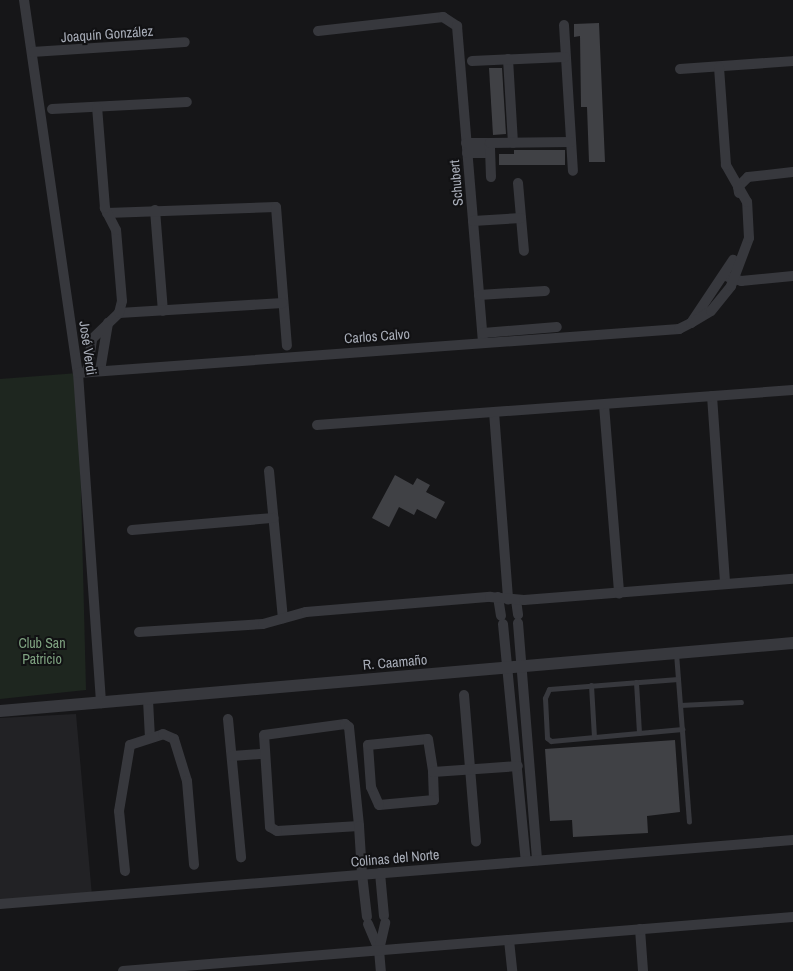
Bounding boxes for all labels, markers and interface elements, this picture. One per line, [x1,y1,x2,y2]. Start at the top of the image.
street label: Joaquín González [60,22,154,46]
street label: Schubert [446,159,466,207]
street label: José Verdi [76,320,100,376]
street label: Carlos Calvo [344,325,410,347]
park label: Club San Patricio [18,635,66,668]
street label: R. Caamaño [362,651,428,673]
street label: Colinas del Norte [350,846,440,870]

